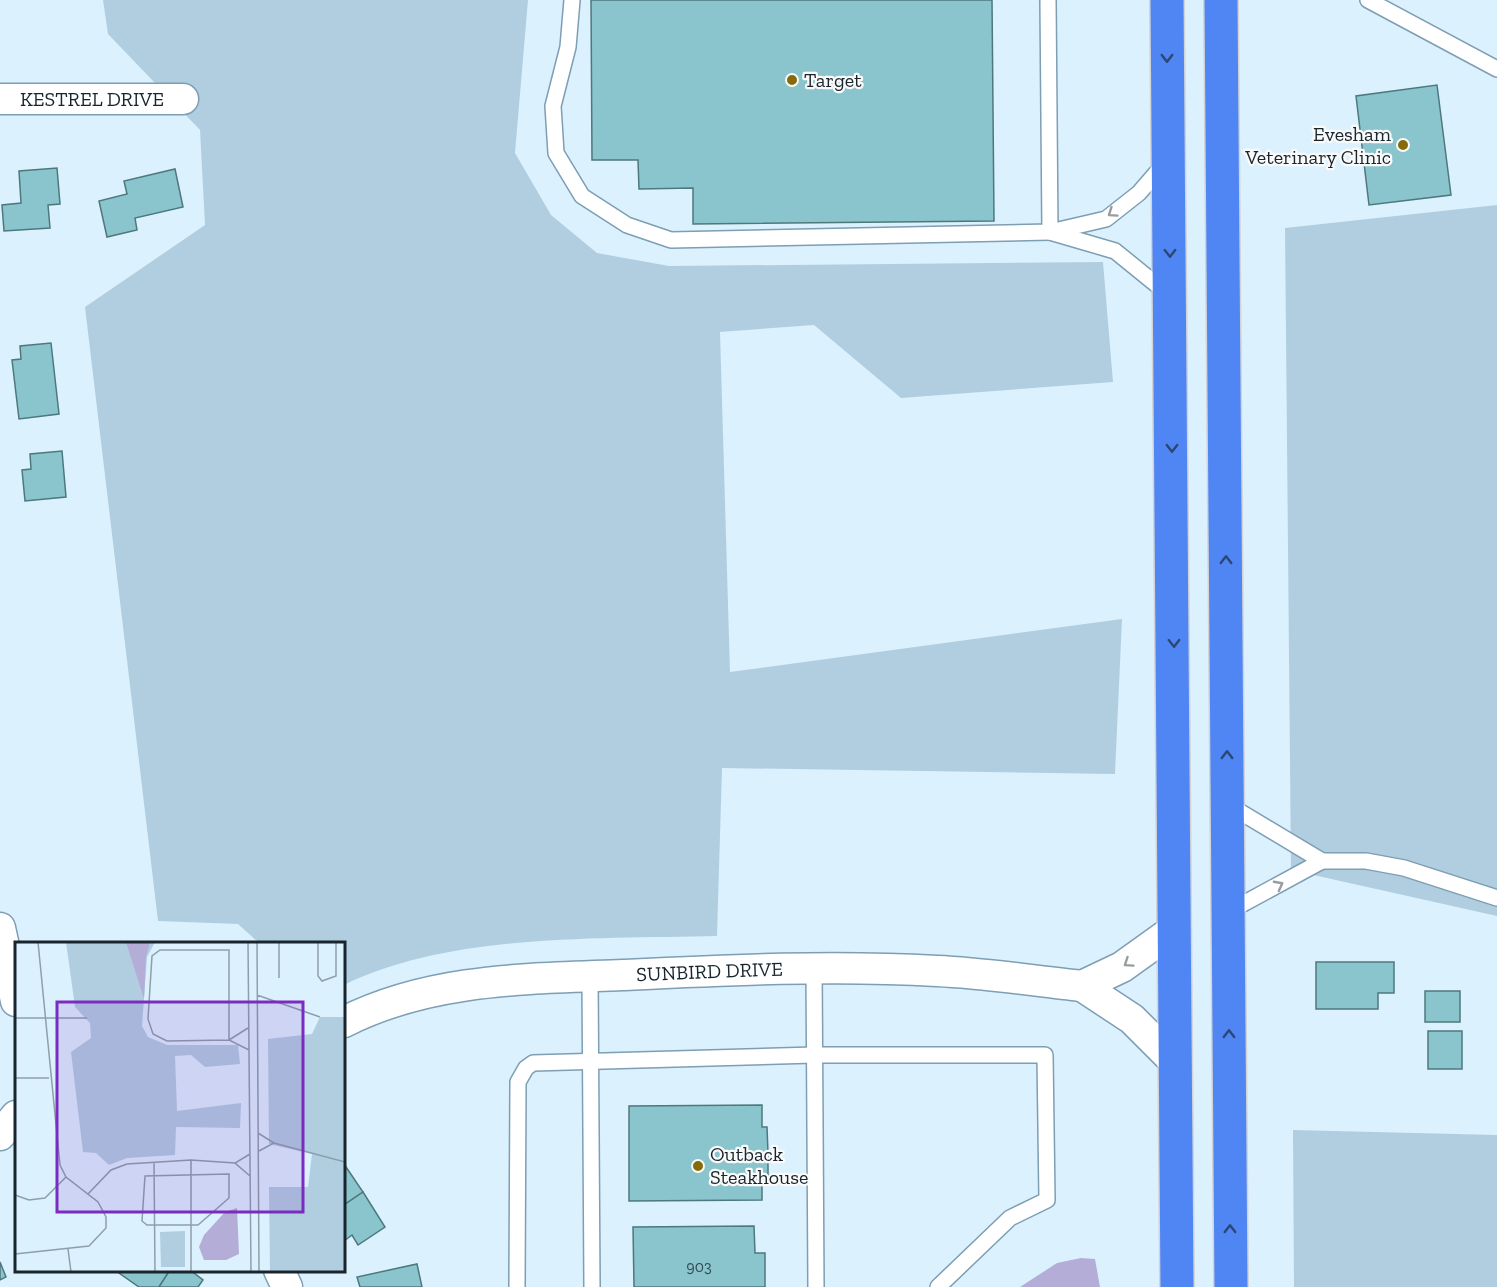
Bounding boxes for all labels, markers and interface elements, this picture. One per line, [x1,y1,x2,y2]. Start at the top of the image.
one-way arrow [1161,54,1173,63]
place label: Target [804,68,862,92]
marker: Target [785,73,799,87]
street label: KESTREL DRIVE [20,87,164,111]
place label: Evesham Veterinary Clinic [1244,122,1392,169]
marker: Evesham Veterinary Clinic [1396,138,1410,152]
one-way arrow [1108,206,1119,217]
one-way arrow [1164,249,1176,258]
one-way arrow [1166,444,1178,453]
one-way arrow [1219,555,1232,564]
one-way arrow [1167,639,1180,648]
one-way arrow [1221,750,1233,759]
one-way arrow [1273,881,1284,892]
inset map [15,942,345,1272]
one-way arrow [1123,955,1134,966]
street label: SUNBIRD DRIVE [636,957,783,986]
one-way arrow [1223,1029,1235,1038]
place label: Outback Steakhouse [710,1142,808,1189]
marker: Outback Steakhouse [691,1159,705,1173]
one-way arrow [1224,1224,1236,1233]
house number: 903 [686,1257,712,1276]

